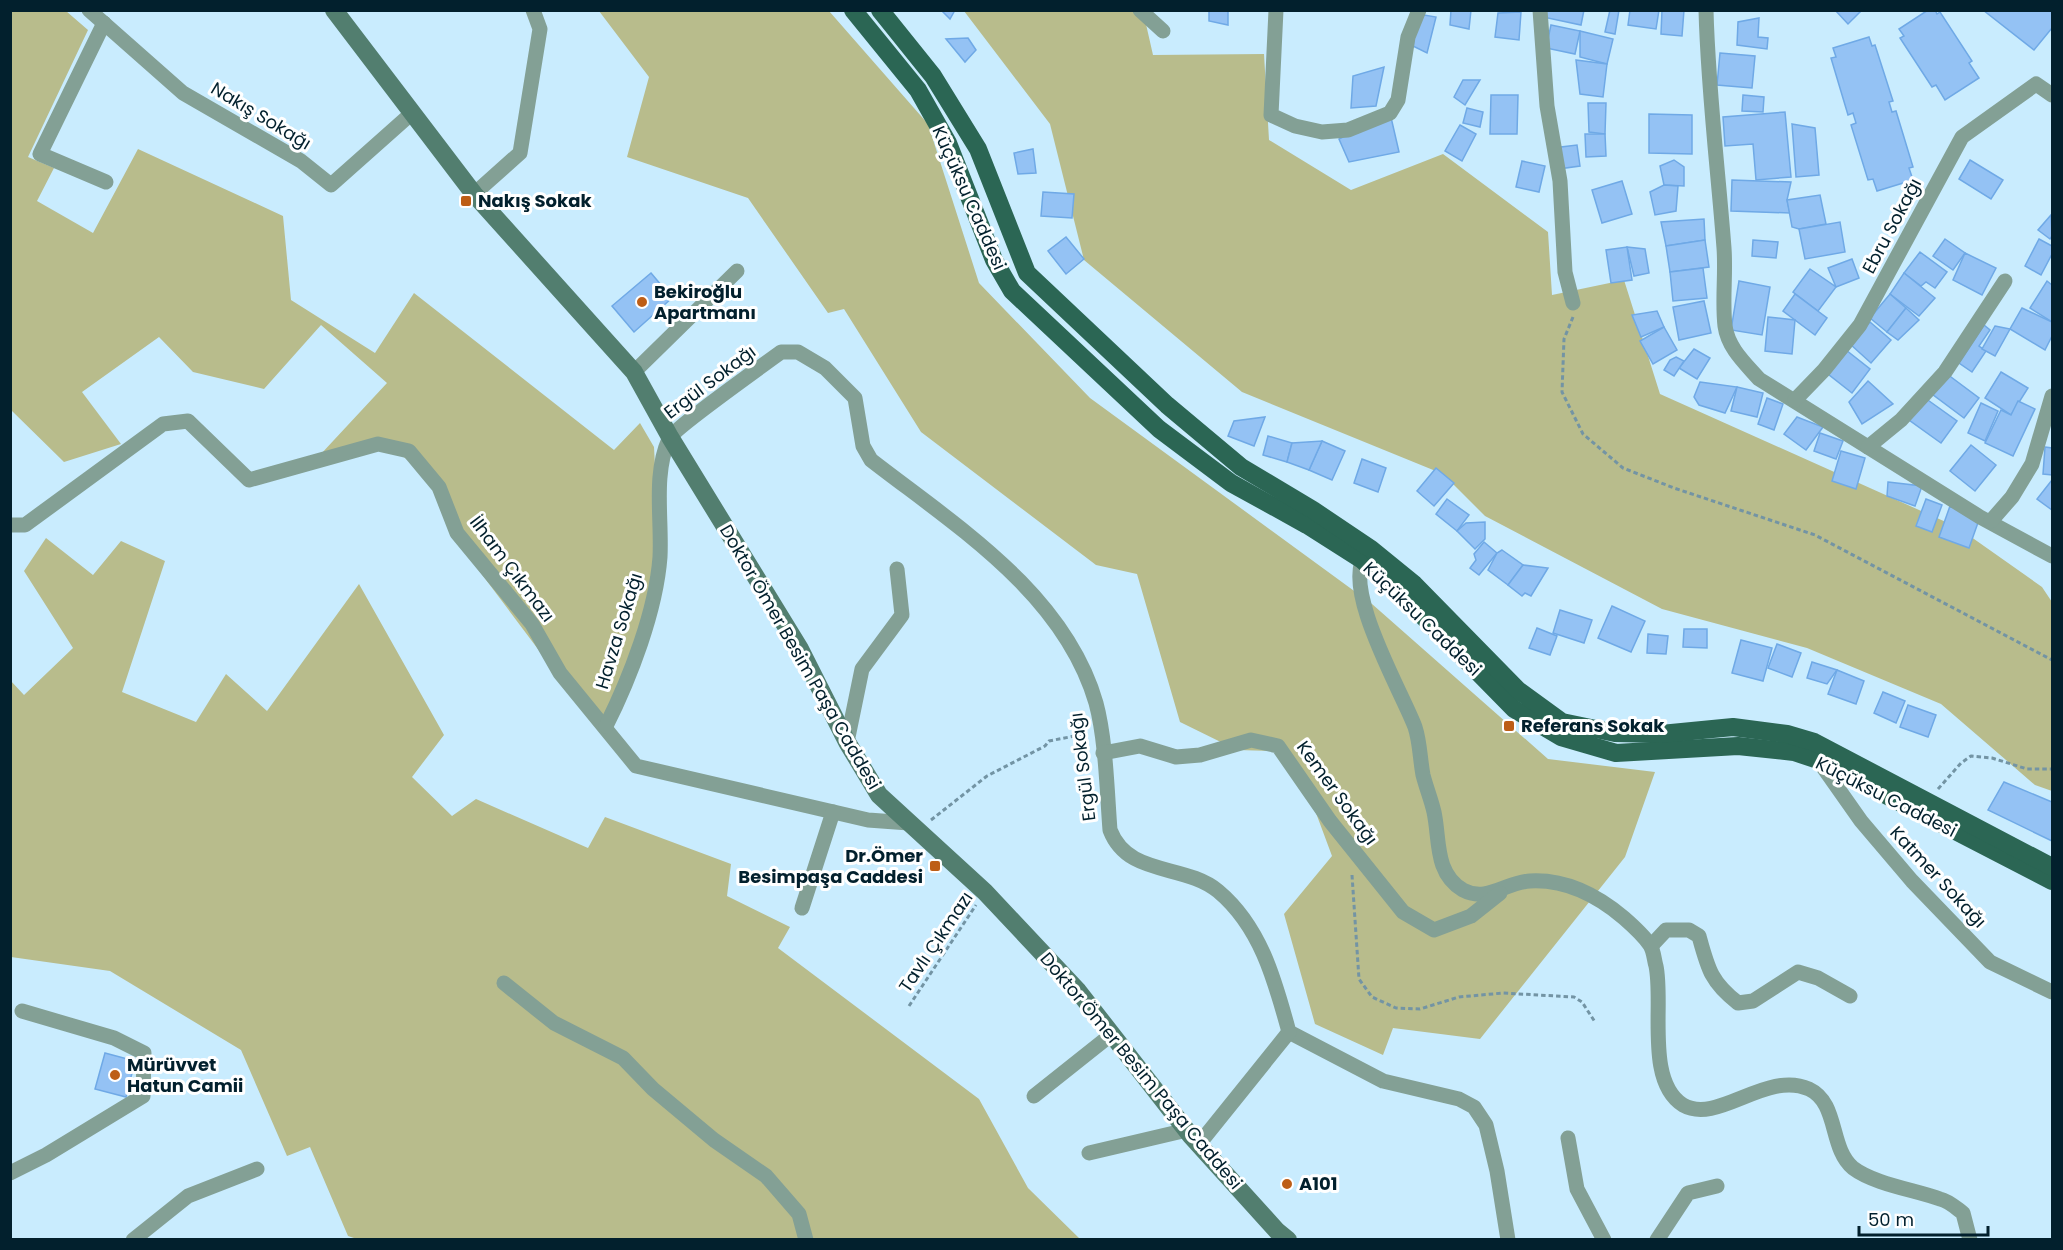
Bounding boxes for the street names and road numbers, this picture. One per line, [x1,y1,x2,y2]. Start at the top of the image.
street label: Nakış Sokağı [206,76,316,155]
street label: Küçüksu Caddesi [926,122,1012,274]
street label: Ebru Sokağı [1856,174,1927,278]
street label: Ergül Sokağı [659,339,761,424]
street label: İlham Çıkmazı [464,511,561,627]
street label: Doktor Ömer Besim Paşa Caddesi [714,520,887,794]
street label: Küçüksu Caddesi [1358,556,1487,682]
street label: Havza Sokağı [589,570,648,692]
street label: Ergül Sokağı [1063,711,1102,823]
street label: Kemer Sokağı [1291,735,1384,850]
street label: Küçüksu Caddesi [1811,750,1961,843]
street label: Katmer Sokağı [1885,820,1992,933]
street label: Tavlı Çıkmazı [893,886,979,997]
street label: Doktor Ömer Besim Paşa Caddesi [1035,947,1248,1194]

